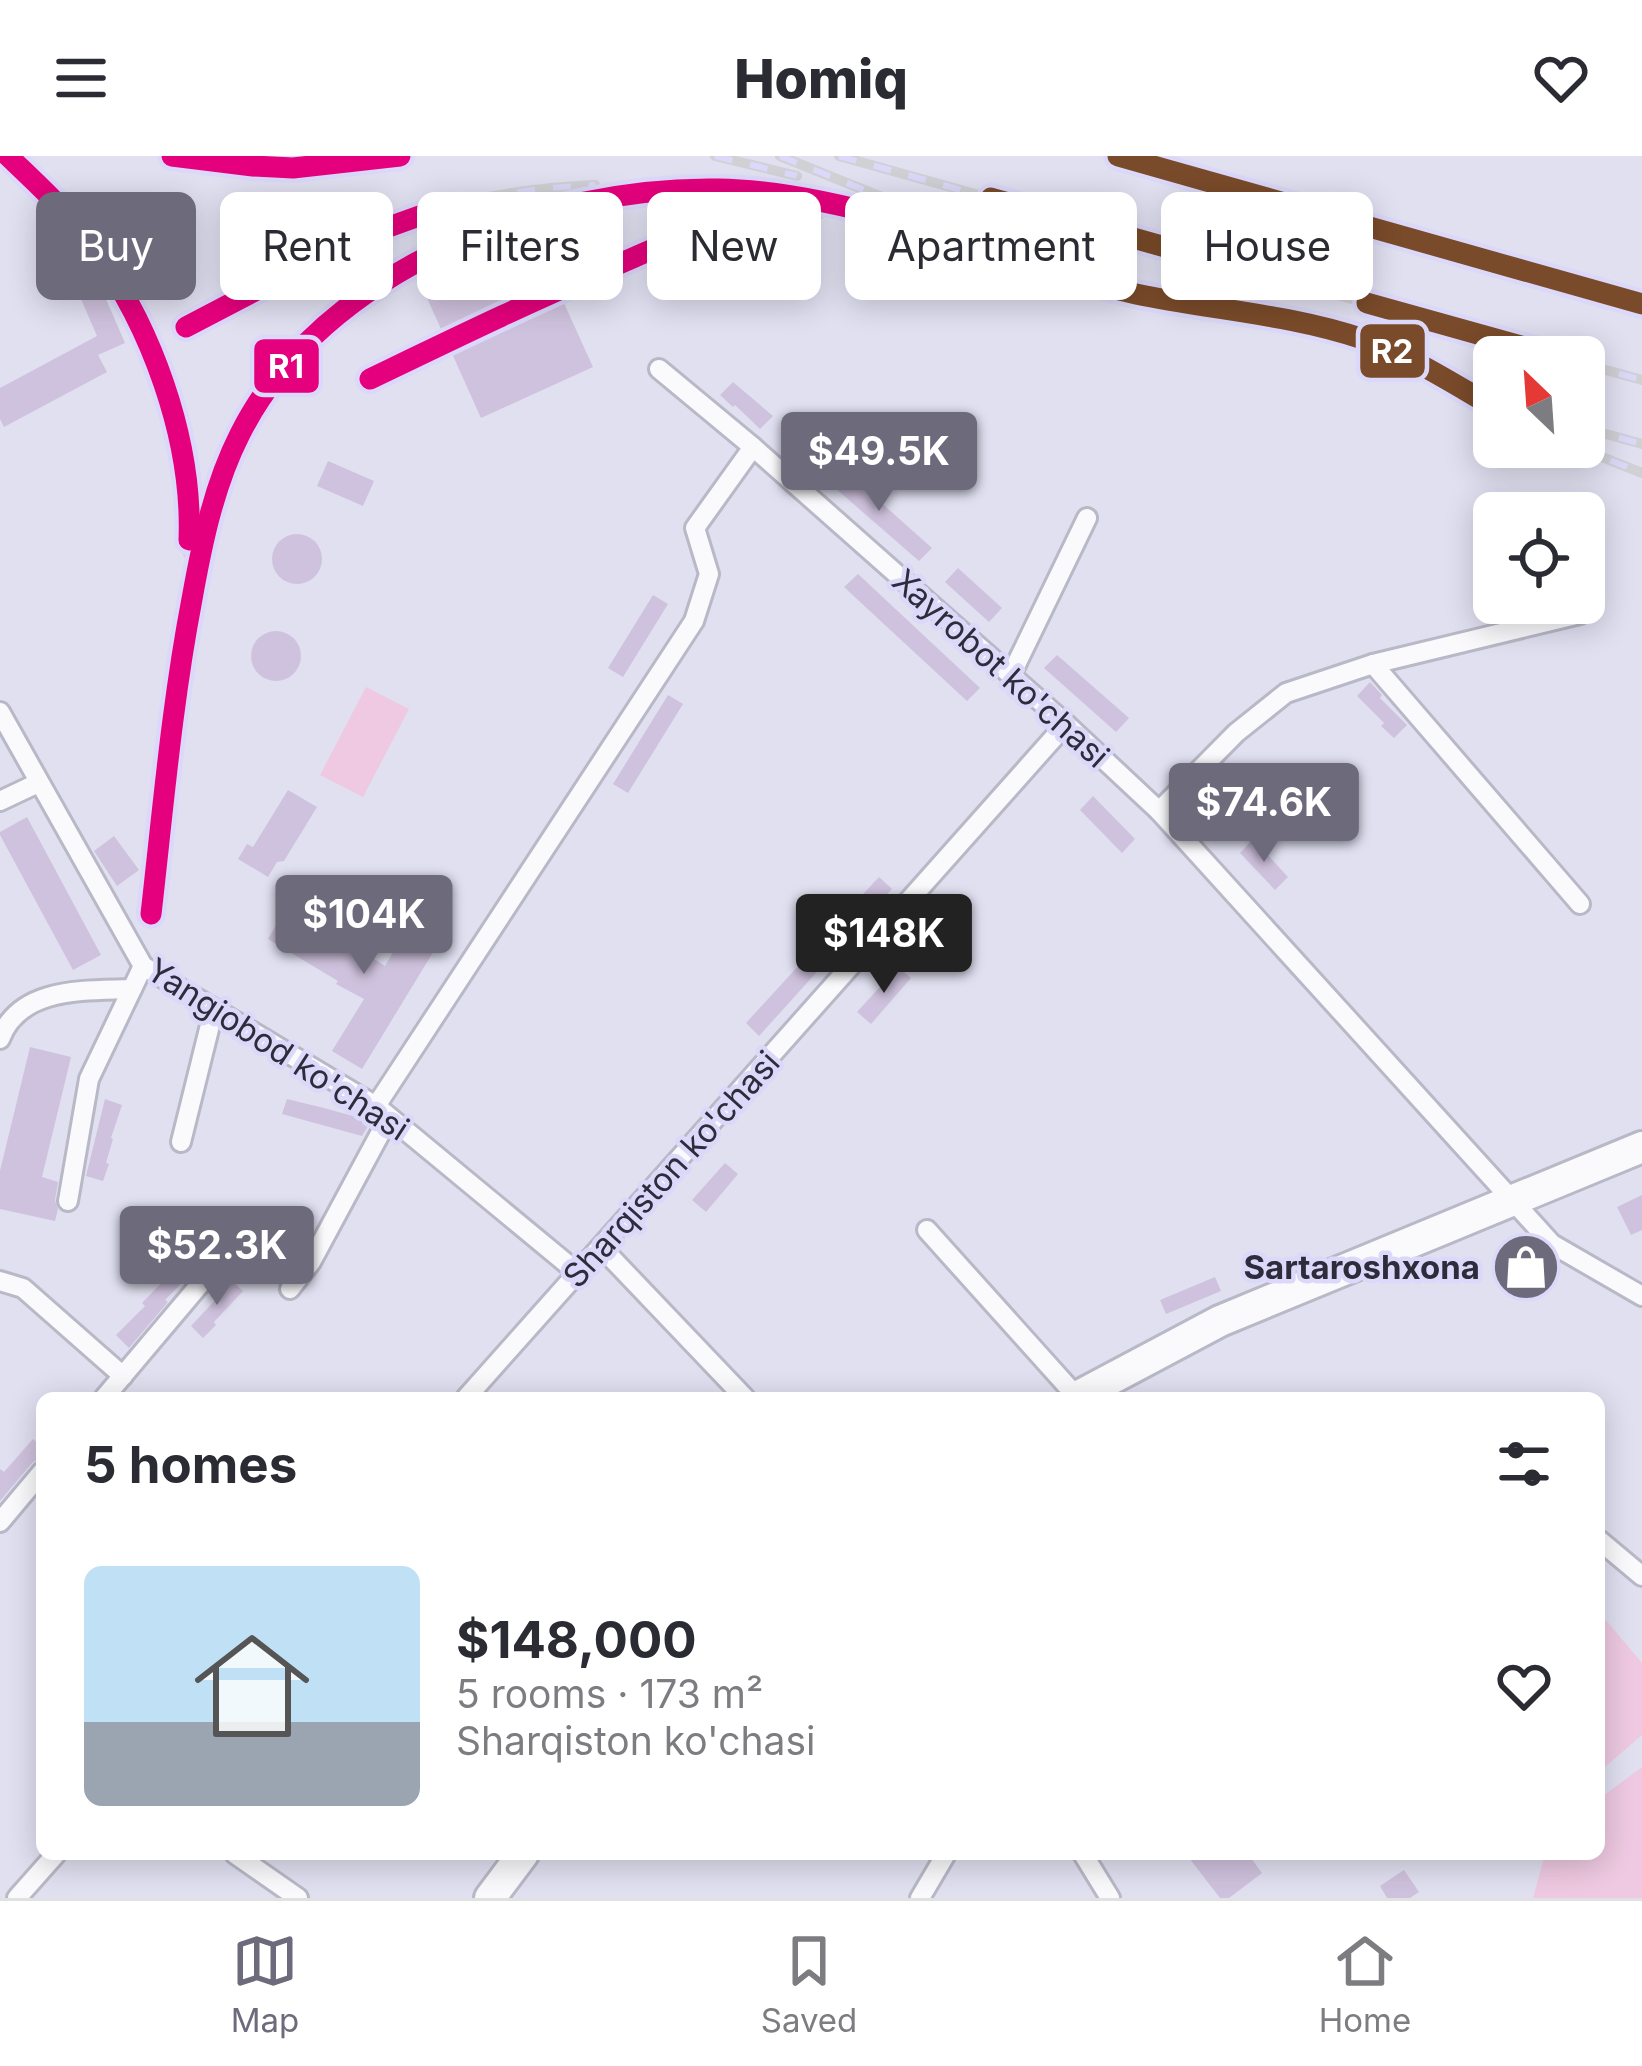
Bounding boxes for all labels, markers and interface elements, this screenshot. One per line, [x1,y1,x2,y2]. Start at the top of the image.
icon: menu [48,45,114,111]
icon: heart [1528,45,1594,111]
text: Homiq [734,46,908,111]
chip: Buy [36,192,196,300]
chip: Rent [220,192,393,300]
chip: Filters [417,192,623,300]
chip: New [647,192,821,300]
chip: Apartment [845,192,1137,300]
chip: House [1161,192,1373,300]
line badge: R2 [1358,322,1427,380]
text: R2 [1371,331,1413,371]
north arrow [1473,336,1605,468]
map controls [1473,336,1605,624]
line badge: R1 [252,337,321,395]
text: R1 [268,346,304,386]
pin: $49.5K [781,412,977,514]
text: $49.5K [808,427,950,474]
button: locate [1473,492,1605,624]
street label: Xayrobot ko'chasi [885,560,1117,776]
pin: $74.6K [1166,763,1362,865]
text: $74.6K [1196,778,1332,825]
pin: $104K [280,875,448,977]
text: $104K [302,890,426,937]
pin: $148K [800,894,968,996]
text: $148K [823,909,945,956]
street label: Yangiobod ko'chasi [140,949,416,1149]
street label: Sharqiston ko'chasi [554,1043,788,1295]
pin: $52.3K [119,1206,315,1308]
text: $52.3K [147,1221,287,1268]
shop icon: Sartaroshxona [1491,1232,1561,1302]
place label: Sartaroshxona [1243,1247,1480,1287]
icon: filters [1491,1431,1557,1497]
text: 5 homes [84,1434,297,1495]
text: $148,000 [456,1609,697,1670]
icon: home [180,1614,324,1758]
icon: heart [1491,1653,1557,1719]
text: 5 rooms · 173 m² [456,1670,763,1717]
text: Sharqiston ko'chasi [456,1717,815,1764]
tab: Map [231,1928,299,2040]
tab: Saved [761,1928,857,2040]
tab: Home [1319,1928,1411,2040]

